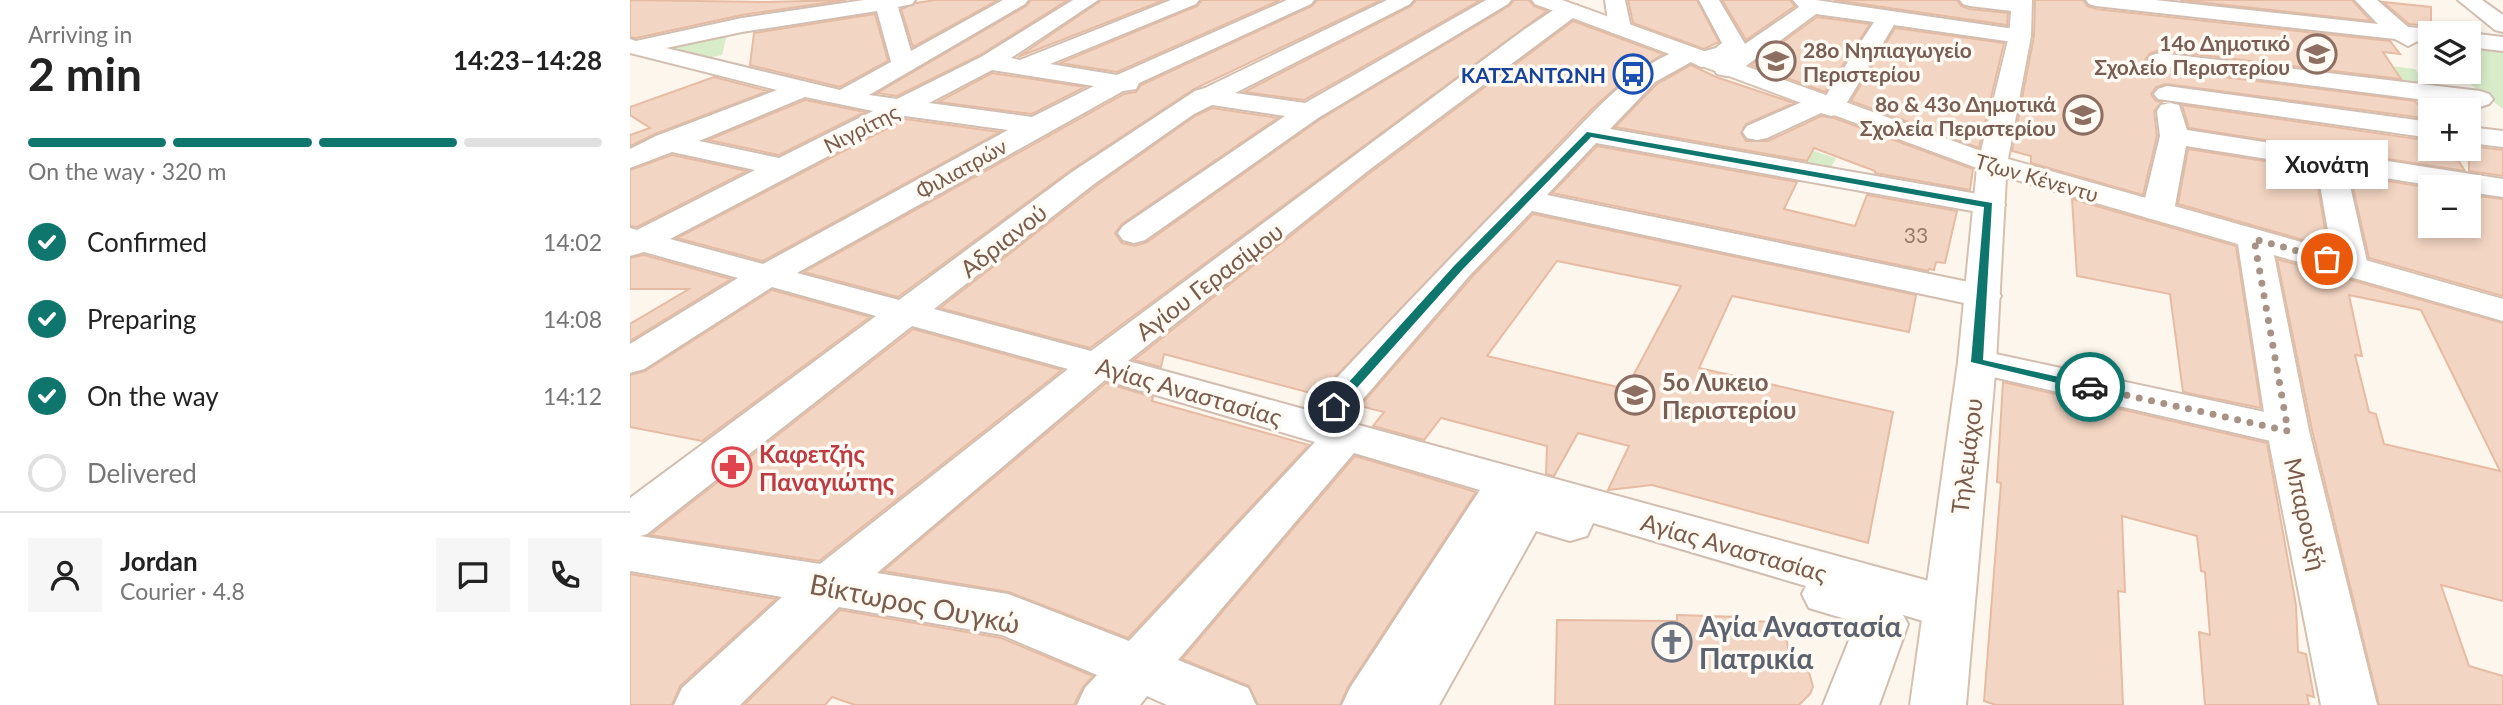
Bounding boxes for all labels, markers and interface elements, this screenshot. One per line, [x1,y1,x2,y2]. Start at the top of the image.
text: Arriving in [28,20,132,48]
map controls [2418,21,2481,238]
button: layers [2418,21,2481,84]
place label: 14ο Δημοτικό Σχολείο Περιστερίου [2094,30,2290,79]
school or university icon: 14ο Δημοτικό Σχολείο Περιστερίου [2296,33,2338,75]
place label: 28ο Νηπιαγωγείο Περιστερίου [1803,37,1972,86]
school or university icon: 28ο Νηπιαγωγείο Περιστερίου [1755,40,1797,82]
text: 14:23–14:28 [453,44,602,76]
text: 2 min [28,46,142,101]
bus stop icon: ΚΑΤΣΑΝΤΏΝΗ [1612,53,1654,95]
place label: ΚΑΤΣΑΝΤΏΝΗ [1461,62,1606,87]
place label: 8ο & 43ο Δημοτικά Σχολεία Περιστερίου [1860,91,2056,140]
school or university icon: 8ο & 43ο Δημοτικά Σχολεία Περιστερίου [2062,94,2104,136]
street label: Νιγρίτης [819,98,903,158]
button: + [2418,98,2481,161]
street label: Φιλιατρών [911,133,1011,203]
callout: Χιονάτη [2266,140,2388,189]
street label: Τζων Κένεντυ [1972,147,2102,207]
text: Χιονάτη [2285,150,2369,178]
text: On the way · 320 m [28,157,227,185]
button: − [2418,175,2481,238]
street label: Αδριανού [954,197,1052,283]
street label: Αγίου Γερασίμου [1130,216,1288,346]
house number: 33 [1904,222,1928,247]
icon: check [28,223,66,261]
text: Confirmed [87,226,207,258]
text: 14:02 [543,228,602,256]
pin [2297,229,2357,289]
icon: bag [2308,240,2346,278]
icon: check [28,300,66,338]
text: Preparing [87,303,196,335]
text: 14:08 [543,305,602,333]
street label: Αγίας Αναστασίας [1093,351,1285,431]
courier [2055,352,2125,422]
place label: 5ο Λυκειο Περιστερίου [1662,367,1796,424]
icon: car [2071,368,2109,406]
school or university icon: 5ο Λυκειο Περιστερίου [1614,374,1656,416]
icon: check [28,377,66,415]
pin [1304,377,1364,437]
text: On the way [87,380,219,412]
text: 14:12 [543,382,602,410]
icon: home [1315,388,1353,426]
street label: Τηλεμάχου [1945,396,1987,516]
place label: Καφετζής Παναγιώτης [759,439,895,496]
pharmacy icon: Καφετζής Παναγιώτης [711,446,753,488]
street label: Μπαρουξή [2279,455,2333,573]
text: Delivered [87,457,197,489]
street label: Αγίας Αναστασίας [1638,507,1830,587]
button: person [28,538,102,612]
button: chat [436,538,510,612]
button: phone [528,538,602,612]
text: Jordan [120,545,198,577]
street label: Βίκτωρος Ουγκώ [807,566,1023,640]
text: Courier · 4.8 [120,577,245,605]
place label: Αγία Αναστασία Πατρικία [1698,609,1902,675]
church icon: Αγία Αναστασία Πατρικία [1651,621,1693,663]

